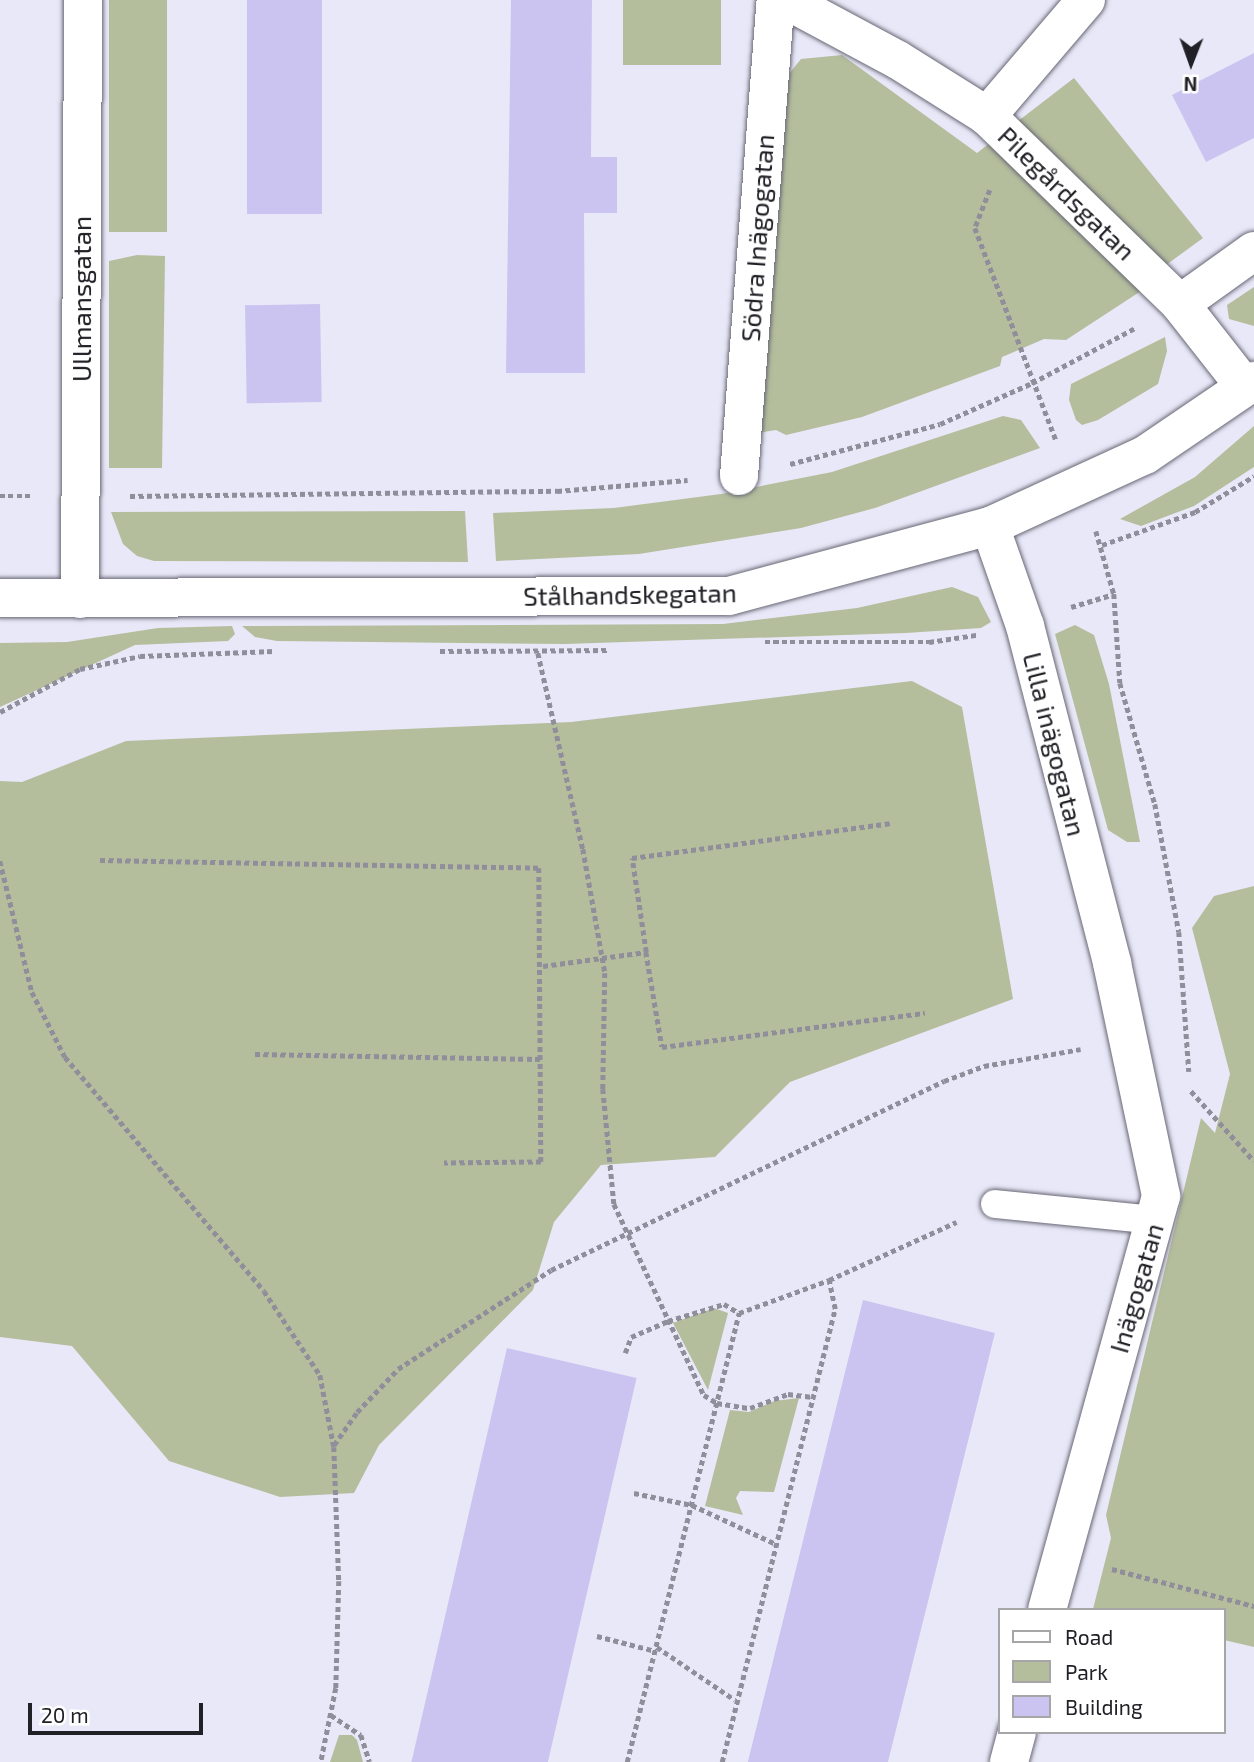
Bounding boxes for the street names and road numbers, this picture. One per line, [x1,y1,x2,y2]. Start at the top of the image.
street label: Pilegårdsgatan [992,120,1142,266]
street label: Södra Inägogatan [734,133,780,343]
street label: Ullmansgatan [65,216,97,382]
street label: Stålhandskegatan [523,577,737,611]
street label: Lilla inägogatan [1017,649,1093,839]
street label: Inägogatan [1103,1220,1169,1356]

